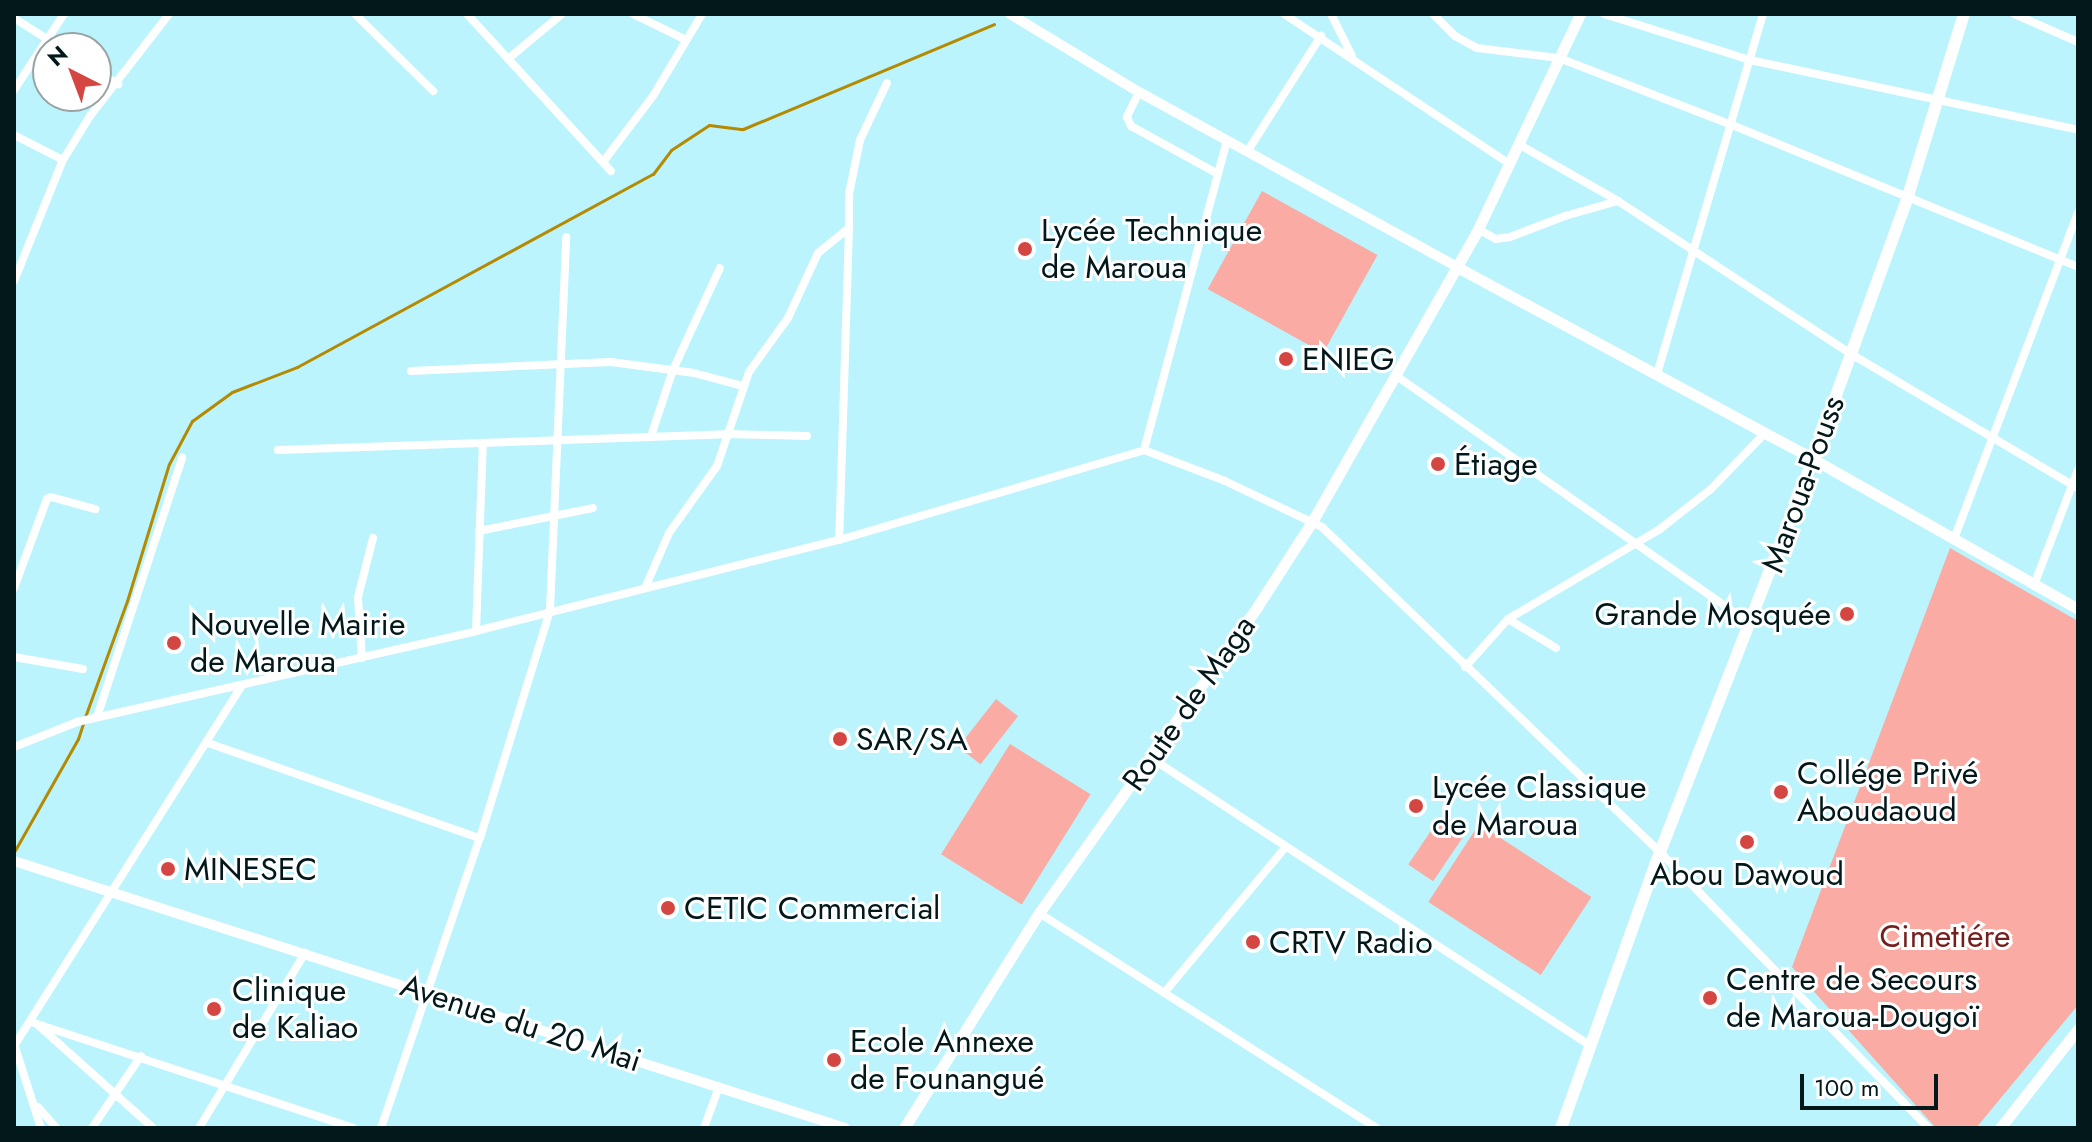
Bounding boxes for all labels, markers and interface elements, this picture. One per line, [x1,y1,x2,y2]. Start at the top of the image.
north arrow [32,32,112,112]
text: N [40,38,74,73]
place label: Lycée Technique de Maroua [1041,212,1262,287]
marker: Lycée Technique de Maroua [1016,240,1034,258]
place label: ENIEG [1302,340,1395,378]
marker: ENIEG [1277,350,1295,368]
street label: Maroua-Pouss [1753,391,1853,577]
place label: Étiage [1454,445,1538,483]
marker: Étiage [1429,455,1447,473]
place label: Grande Mosquée [1594,595,1831,633]
marker: Grande Mosquée [1838,605,1856,623]
place label: Nouvelle Mairie de Maroua [190,606,405,681]
street label: Route de Maga [1114,608,1264,798]
marker: Nouvelle Mairie de Maroua [165,634,183,652]
place label: SAR/SA [856,720,968,758]
marker: SAR/SA [831,730,849,748]
place label: Collége Privé Aboudaoud [1797,755,1978,830]
place label: Lycée Classique de Maroua [1432,769,1647,844]
marker: Collége Privé Aboudaoud [1772,783,1790,801]
marker: Lycée Classique de Maroua [1407,797,1425,815]
marker: Abou Dawoud [1738,833,1756,851]
place label: MINESEC [184,850,317,888]
place label: Abou Dawoud [1650,855,1844,893]
marker: MINESEC [159,860,177,878]
place label: CETIC Commercial [684,889,940,927]
marker: CETIC Commercial [659,899,677,917]
park label: Cimetiére [1879,917,2011,955]
place label: CRTV Radio [1269,923,1433,961]
marker: CRTV Radio [1244,933,1262,951]
place label: Centre de Secours de Maroua-Dougoï [1726,961,1979,1036]
street label: Avenue du 20 Mai [396,966,646,1080]
place label: Clinique de Kaliao [232,972,358,1047]
marker: Centre de Secours de Maroua-Dougoï [1701,989,1719,1007]
marker: Clinique de Kaliao [203,998,225,1020]
place label: Ecole Annexe de Founangué [850,1023,1044,1098]
marker: Ecole Annexe de Founangué [825,1051,843,1069]
scale bar [1804,1058,1942,1108]
text: 100 m [1814,1070,1880,1105]

